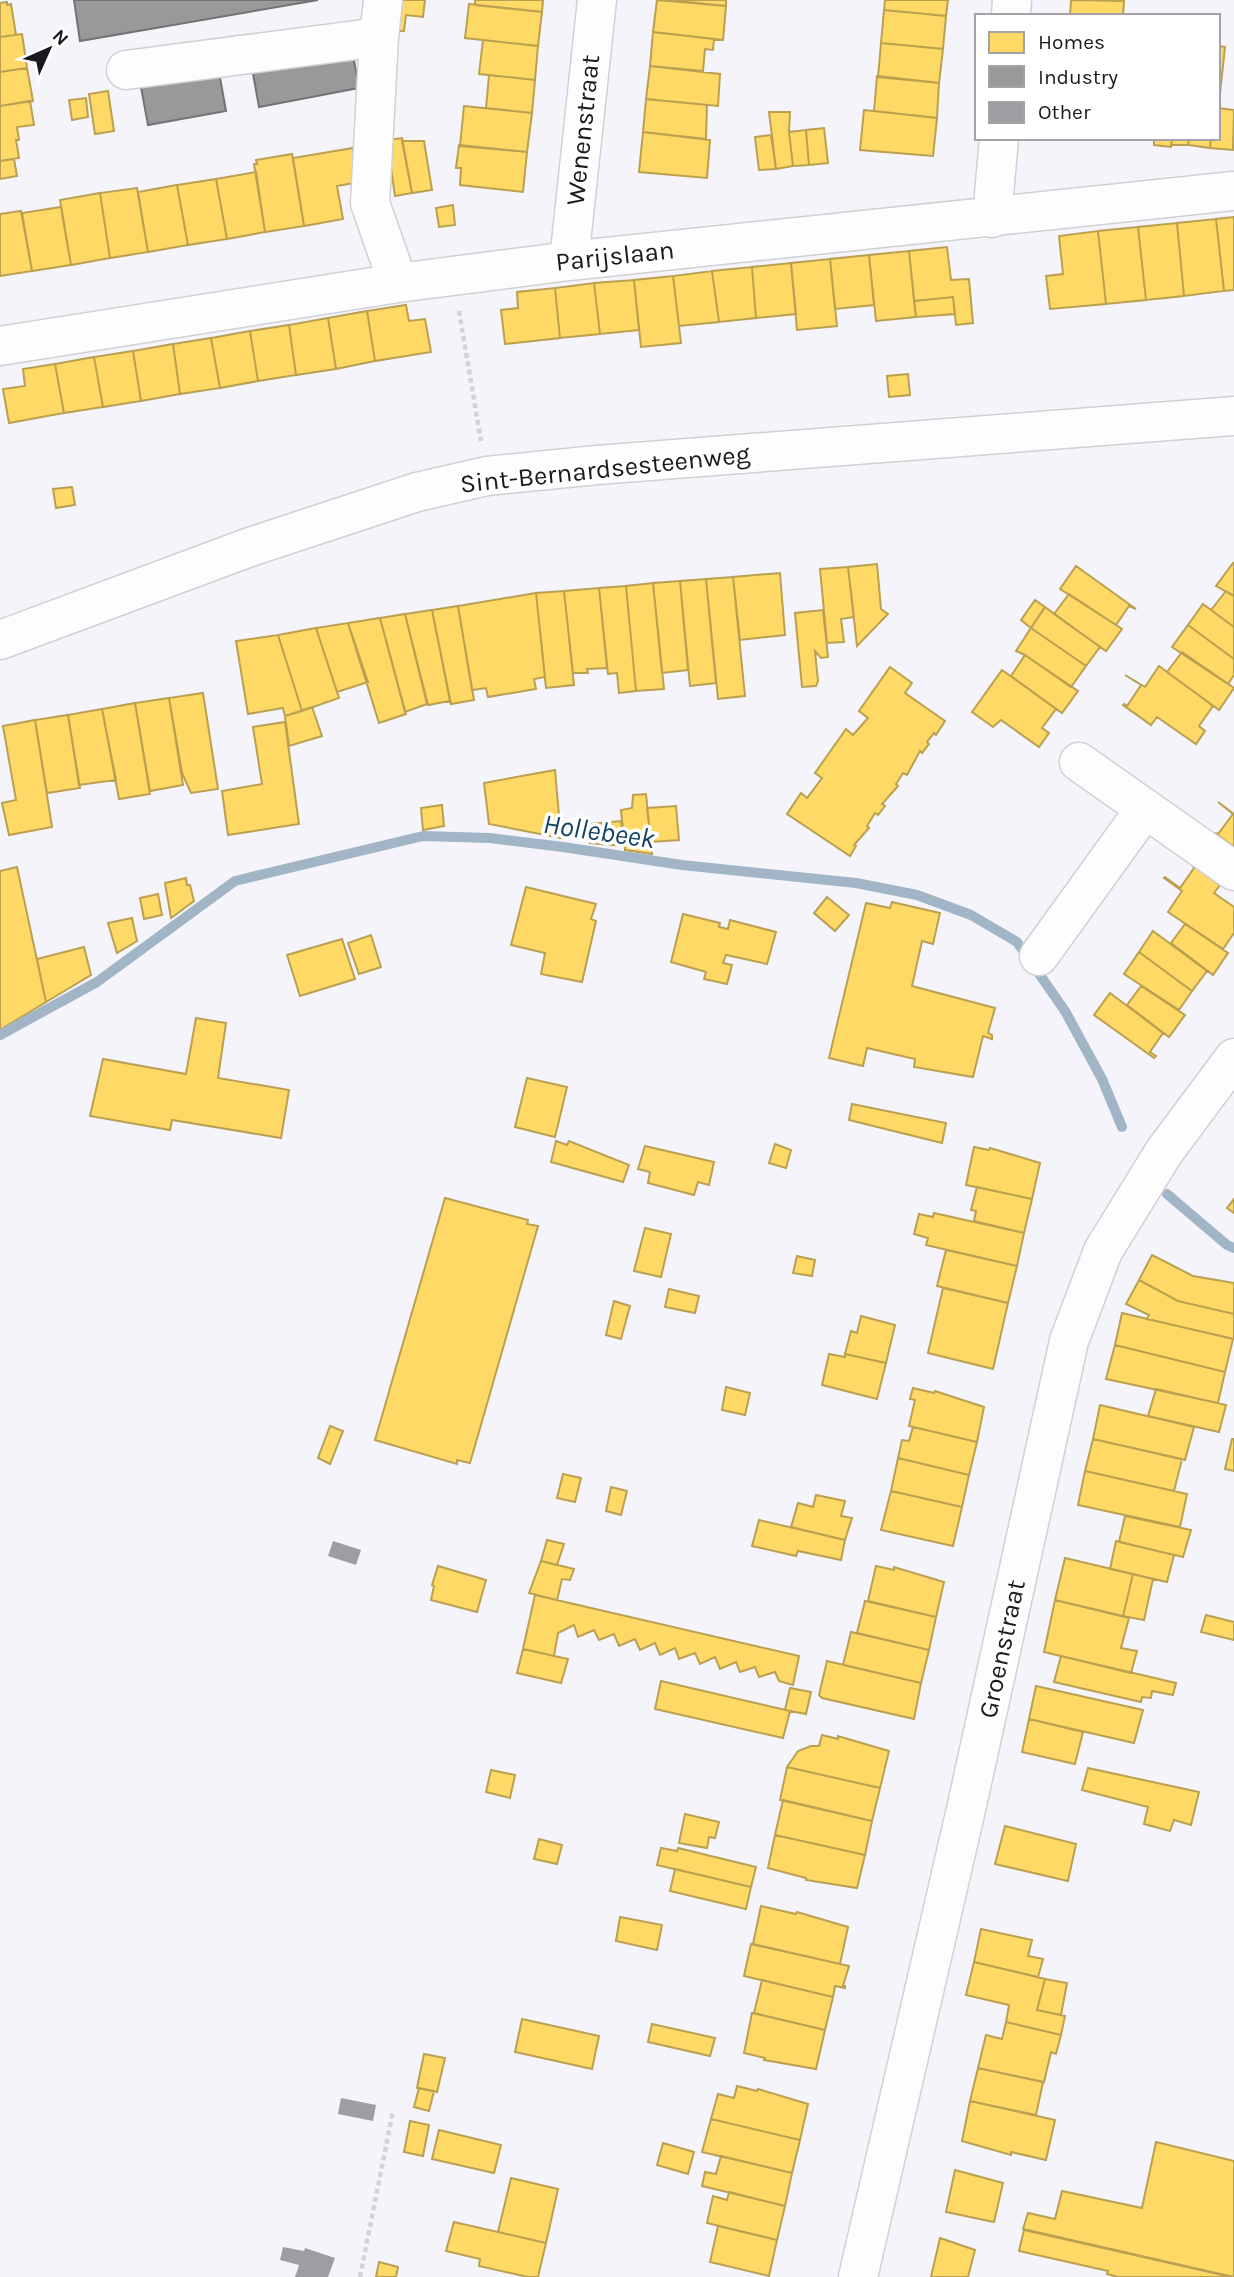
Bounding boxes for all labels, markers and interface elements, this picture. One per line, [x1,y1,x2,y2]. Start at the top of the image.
north arrow [14,14,84,84]
legend [975,14,1220,140]
text: N [48,25,73,50]
text: Homes [1038,30,1105,54]
street label: Wenenstraat [560,53,606,207]
text: Industry [1038,65,1118,89]
text: Other [1038,100,1091,124]
street label: Parijslaan [554,234,676,278]
street label: Sint-Bernardsesteenweg [458,438,752,500]
water label: Hollebeek [541,807,658,855]
street label: Groenstraat [972,1577,1032,1721]

